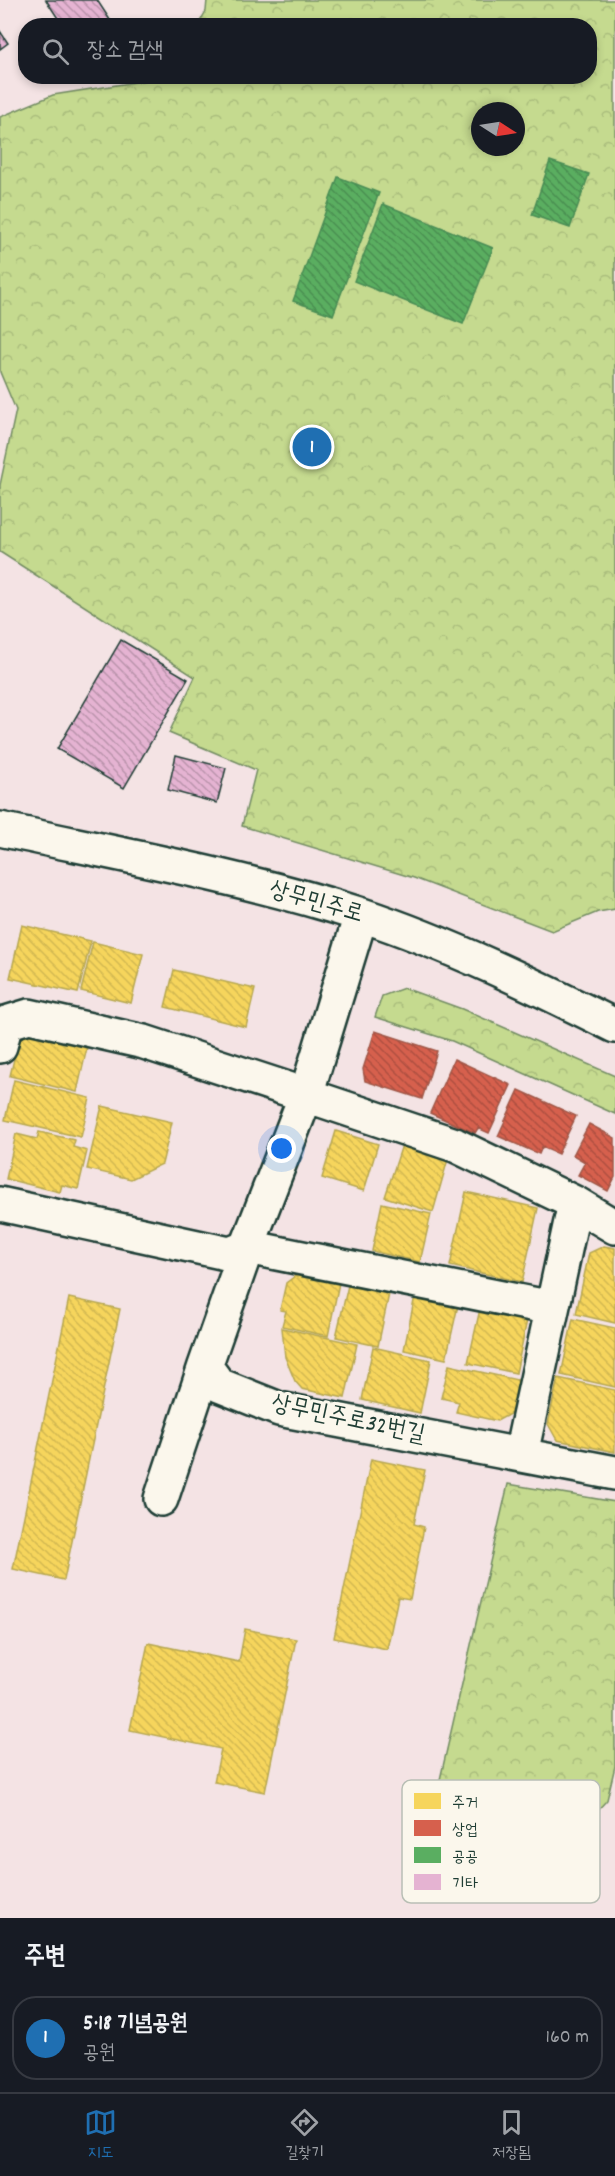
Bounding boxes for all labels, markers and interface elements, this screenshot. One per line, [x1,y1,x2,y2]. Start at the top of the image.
search box [18,18,597,84]
icon: search [39,35,72,68]
text: 장소 검색 [87,36,163,67]
north arrow [471,102,525,156]
pin: 1 [292,424,332,470]
street label: 상무민주로 [265,873,367,933]
your location [267,1134,296,1163]
street label: 상무민주로32번길 [268,1387,428,1453]
legend [402,1780,600,1903]
text: 주거 [452,1792,478,1815]
text: 상업 [452,1819,478,1842]
text: 공공 [452,1846,478,1869]
text: 기타 [452,1873,478,1896]
text: 주변 [24,1939,66,1976]
text: 5·18 기념공원 [83,2009,188,2040]
text: 1 [43,2024,48,2052]
text: 160 m [546,2024,589,2052]
text: 공원 [83,2040,115,2068]
tab: 지도 [84,2106,117,2165]
tab: 길찾기 [285,2106,324,2165]
tab: 저장됨 [492,2106,531,2165]

